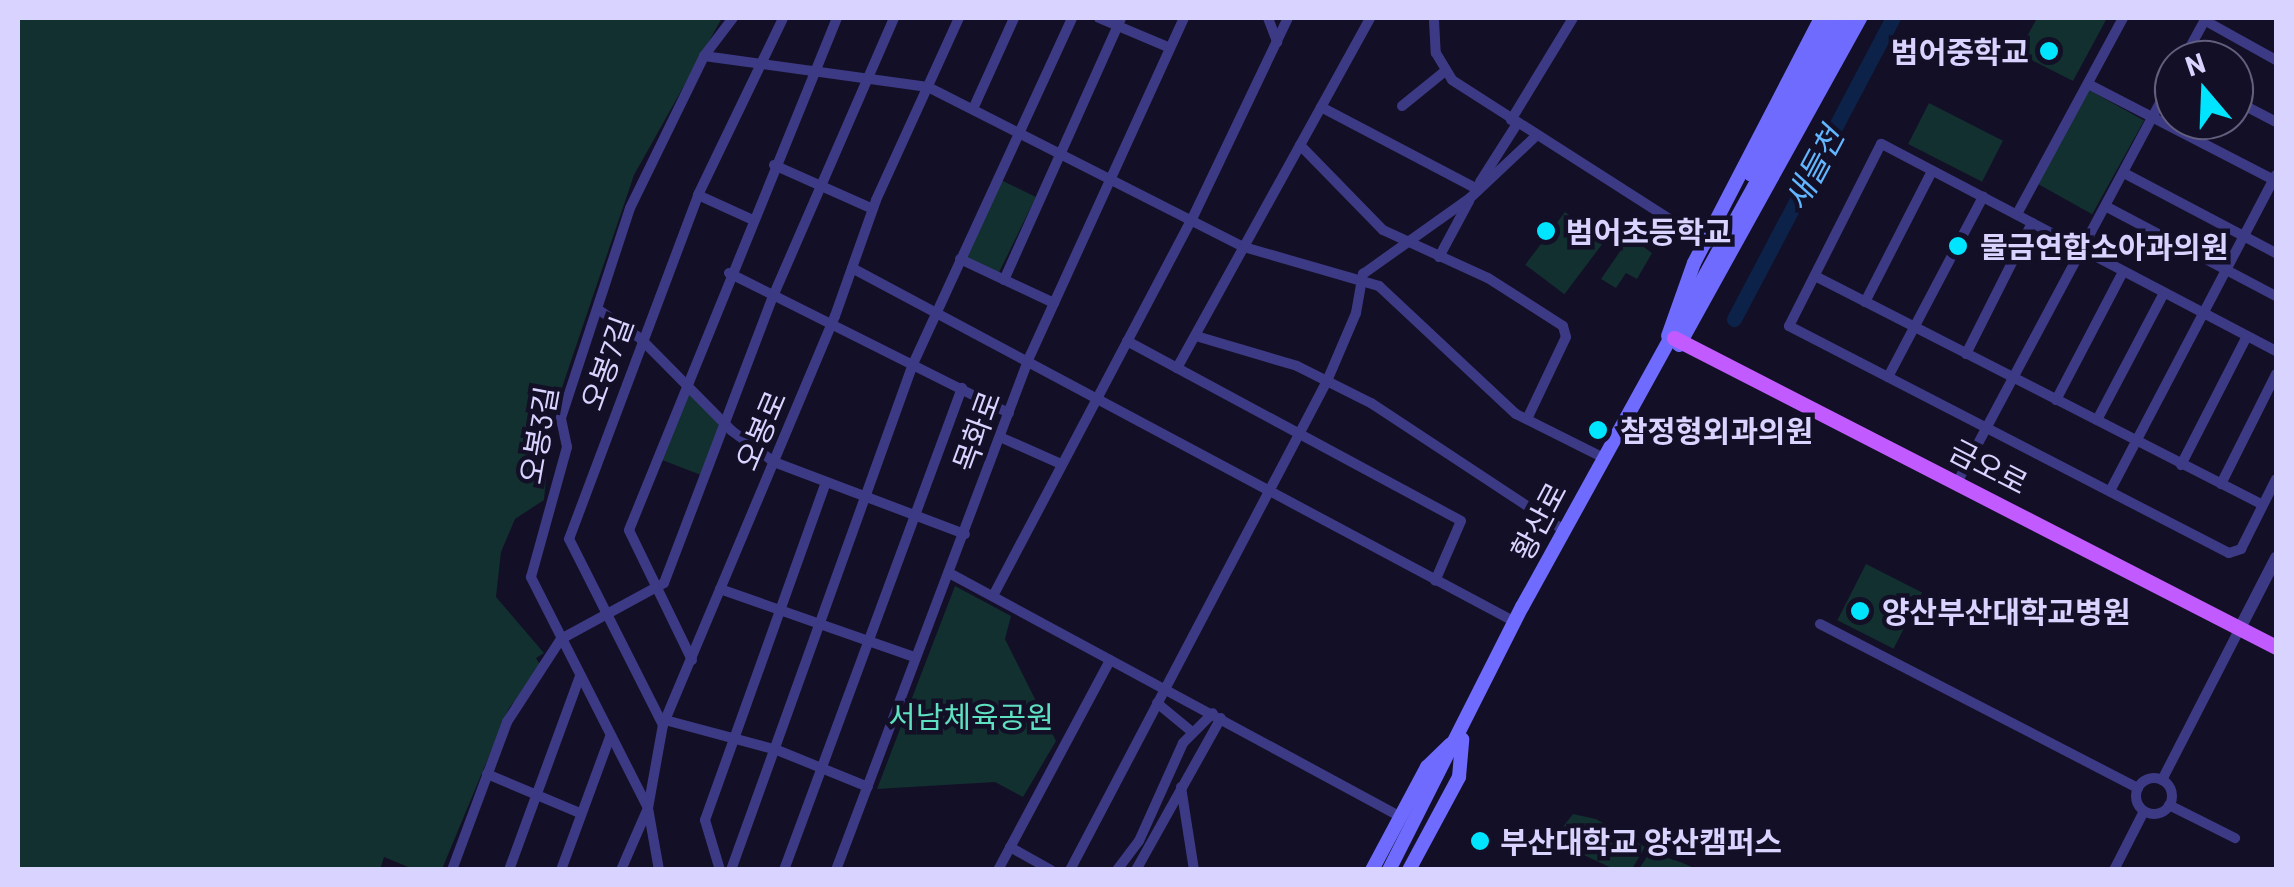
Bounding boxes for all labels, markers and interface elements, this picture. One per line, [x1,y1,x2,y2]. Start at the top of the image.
place label: 범어중학교 [1891,33,2029,69]
marker: 범어중학교 [2038,40,2060,62]
north arrow [2154,40,2254,140]
text: N [2181,44,2209,83]
water label: 새들천 [1775,120,1851,216]
place label: 범어초등학교 [1566,213,1732,249]
marker: 범어초등학교 [1535,220,1557,242]
place label: 물금연합소아과의원 [1980,228,2228,264]
marker: 물금연합소아과의원 [1945,233,1971,259]
street label: 오봉7길 [572,311,640,415]
street label: 오봉3길 [512,383,564,487]
street label: 오봉로 [727,385,793,475]
street label: 목화로 [945,386,1007,476]
place label: 참정형외과의원 [1620,412,1813,448]
marker: 참정형외과의원 [1585,417,1611,443]
street label: 금오로 [1944,431,2034,501]
street label: 황산로 [1503,476,1573,566]
place label: 양산부산대학교병원 [1882,593,2130,629]
marker: 양산부산대학교병원 [1847,598,1873,624]
park label: 서남체육공원 [888,698,1054,734]
place label: 부산대학교 양산캠퍼스 [1500,823,1782,859]
marker: 부산대학교 양산캠퍼스 [1469,830,1491,852]

